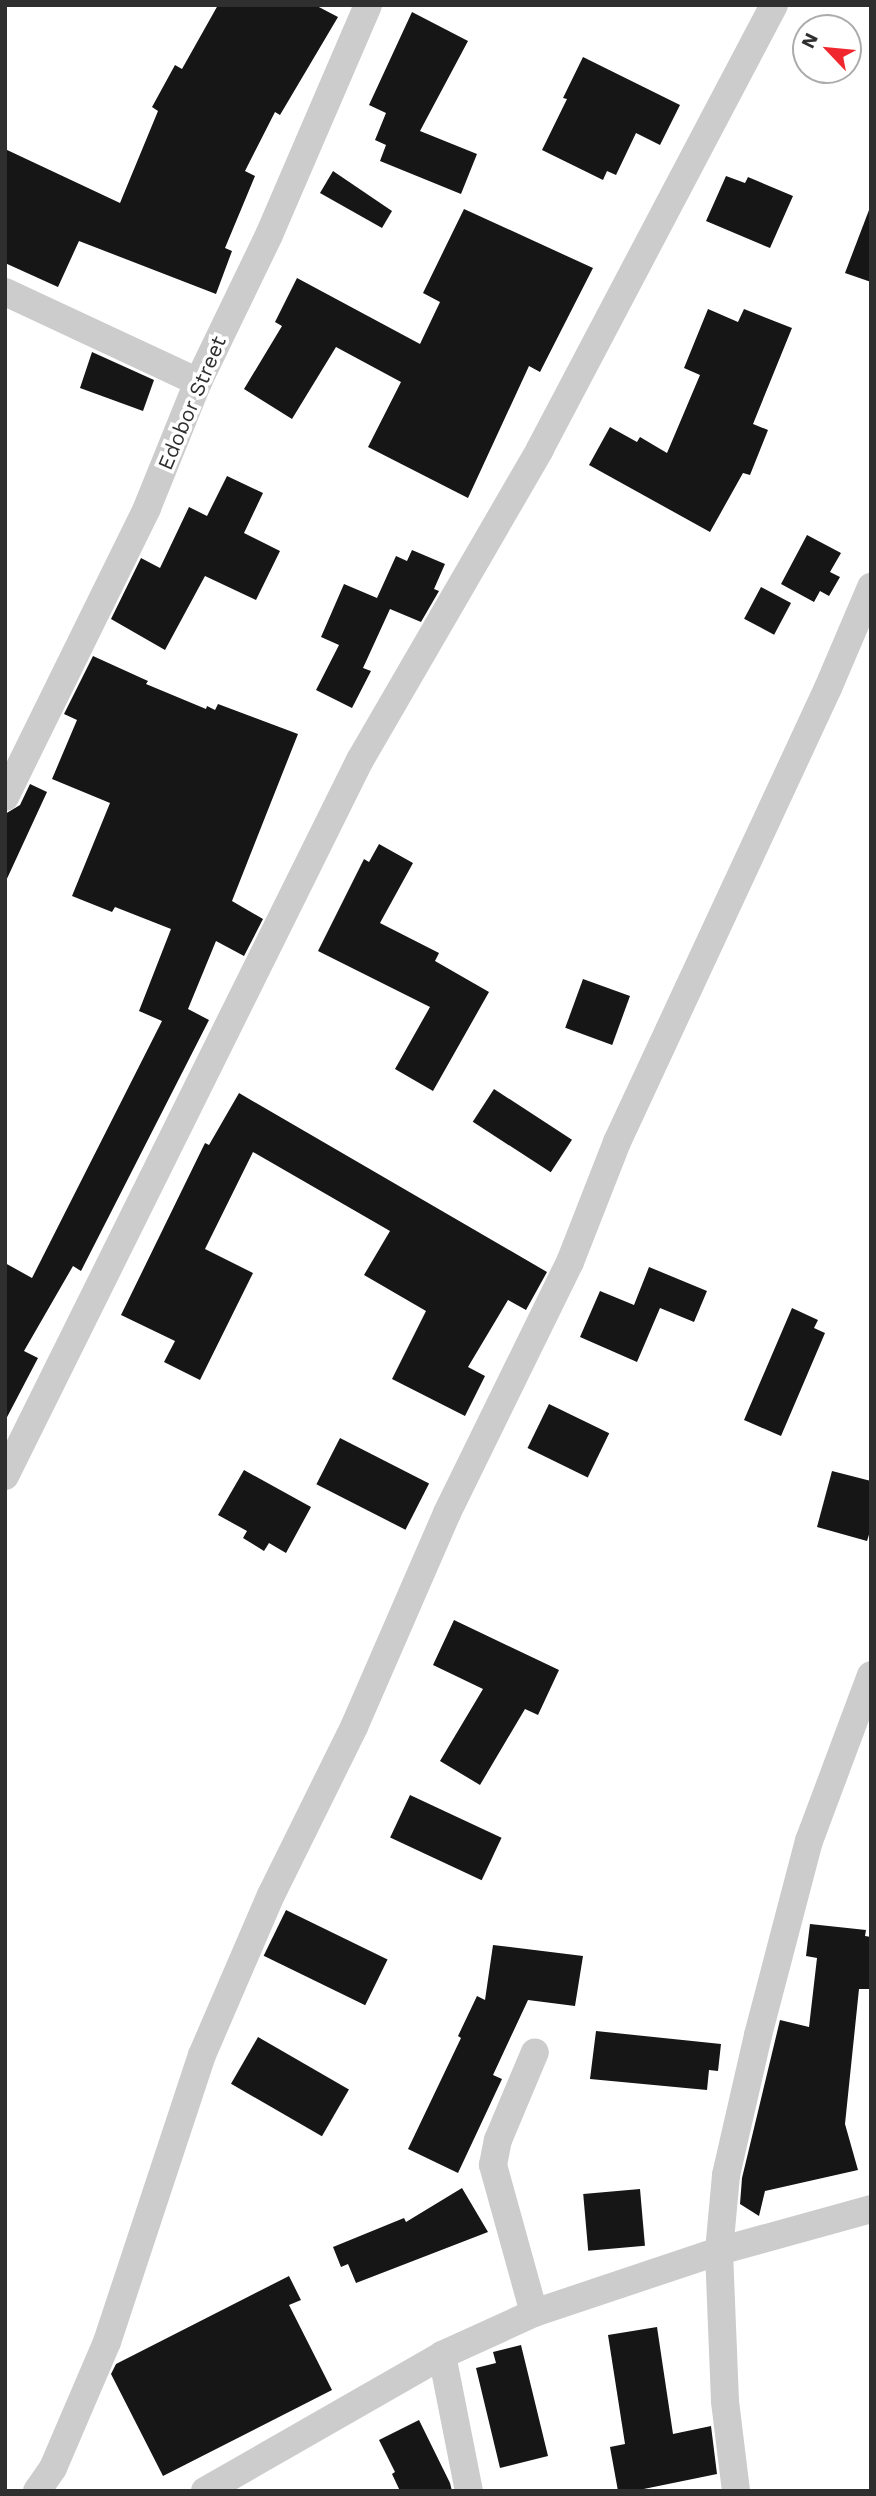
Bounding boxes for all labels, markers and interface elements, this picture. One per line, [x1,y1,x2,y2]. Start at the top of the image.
north arrow [792,14,862,84]
text: N [796,29,823,52]
street label: Edobor Street [152,332,232,474]

